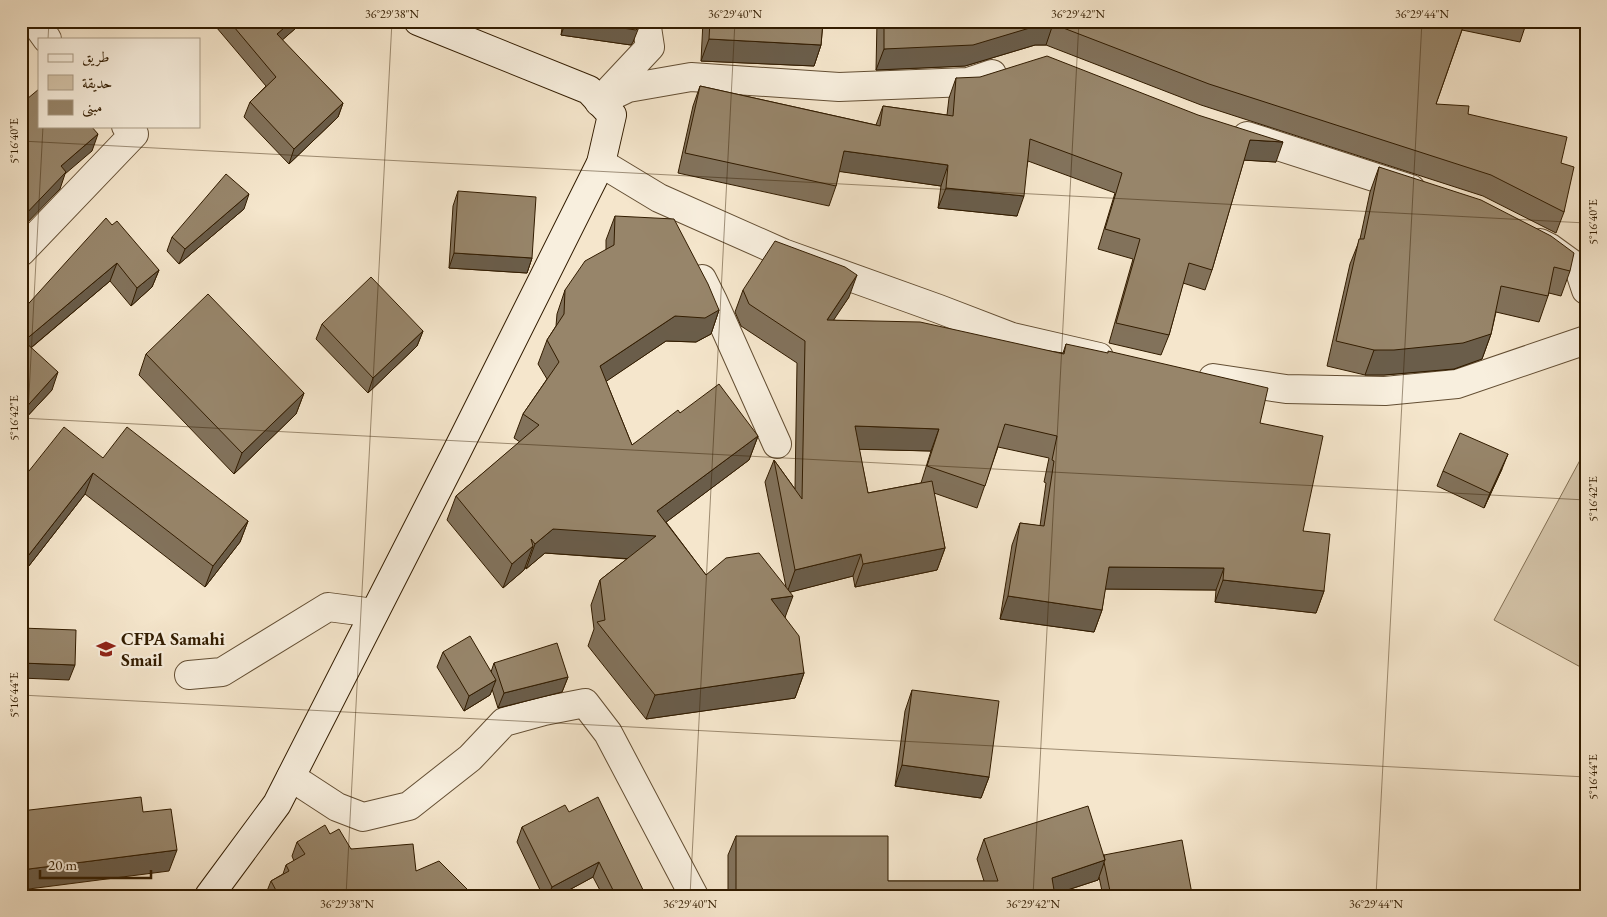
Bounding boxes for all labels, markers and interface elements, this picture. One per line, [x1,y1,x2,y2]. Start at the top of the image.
text: 36°29'38"N [365,6,419,22]
text: 36°29'40"N [708,6,762,22]
text: 36°29'42"N [1051,6,1105,22]
text: 36°29'44"N [1395,6,1449,22]
legend [38,38,200,128]
text: طريق [82,47,109,67]
text: حديقة [82,73,112,92]
text: مبنى [82,97,102,118]
text: 5°16'40"E [6,118,22,164]
text: 5°16'40"E [1585,199,1601,245]
text: 5°16'42"E [6,395,22,441]
text: 5°16'42"E [1585,476,1601,522]
place label: CFPA Samahi Smail [121,627,226,671]
school or university icon: CFPA Samahi Smail [95,638,117,660]
text: 5°16'44"E [6,672,22,718]
text: 5°16'44"E [1585,754,1601,800]
scale bar [40,847,151,879]
text: 20 m [48,855,77,874]
text: 36°29'38"N [320,896,374,912]
text: 36°29'40"N [663,896,717,912]
text: 36°29'42"N [1006,896,1060,912]
text: 36°29'44"N [1349,896,1403,912]

